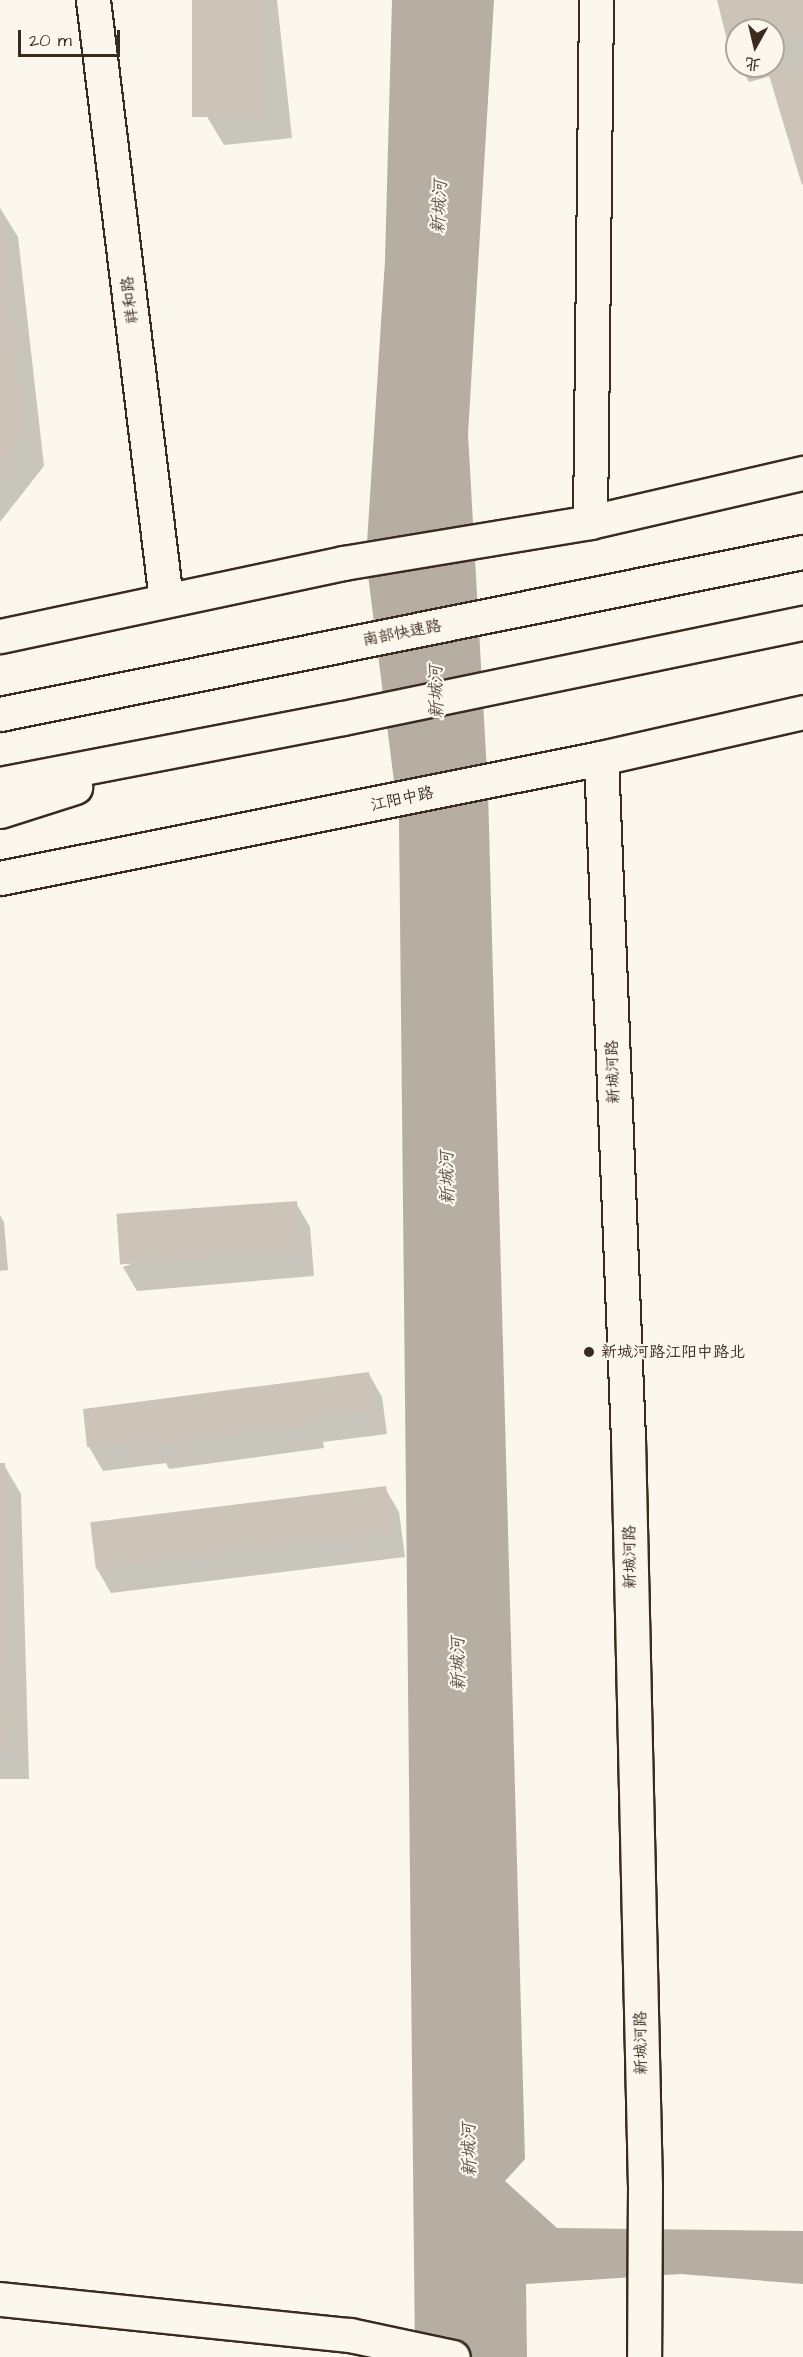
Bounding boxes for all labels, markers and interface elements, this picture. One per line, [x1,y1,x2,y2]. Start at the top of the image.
scale bar [21,18,123,56]
north arrow [725,18,785,78]
text: 20 m [29,28,72,53]
text: 北 [743,52,762,76]
water label: 新城河 [428,179,452,235]
street label: 祥和路 [118,275,142,325]
street label: 南部快速路 [361,616,443,650]
water label: 新城河 [426,665,448,719]
street label: 江阳中路 [369,783,435,815]
street label: 新城河路 [602,1040,624,1104]
water label: 新城河 [437,1151,459,1205]
place label: 新城河路江阳中路北 [601,1342,745,1362]
marker: 新城河路江阳中路北 [582,1345,596,1359]
street label: 新城河路 [620,1525,640,1589]
water label: 新城河 [448,1637,470,1691]
street label: 新城河路 [631,2011,651,2075]
water label: 新城河 [459,2123,481,2177]

